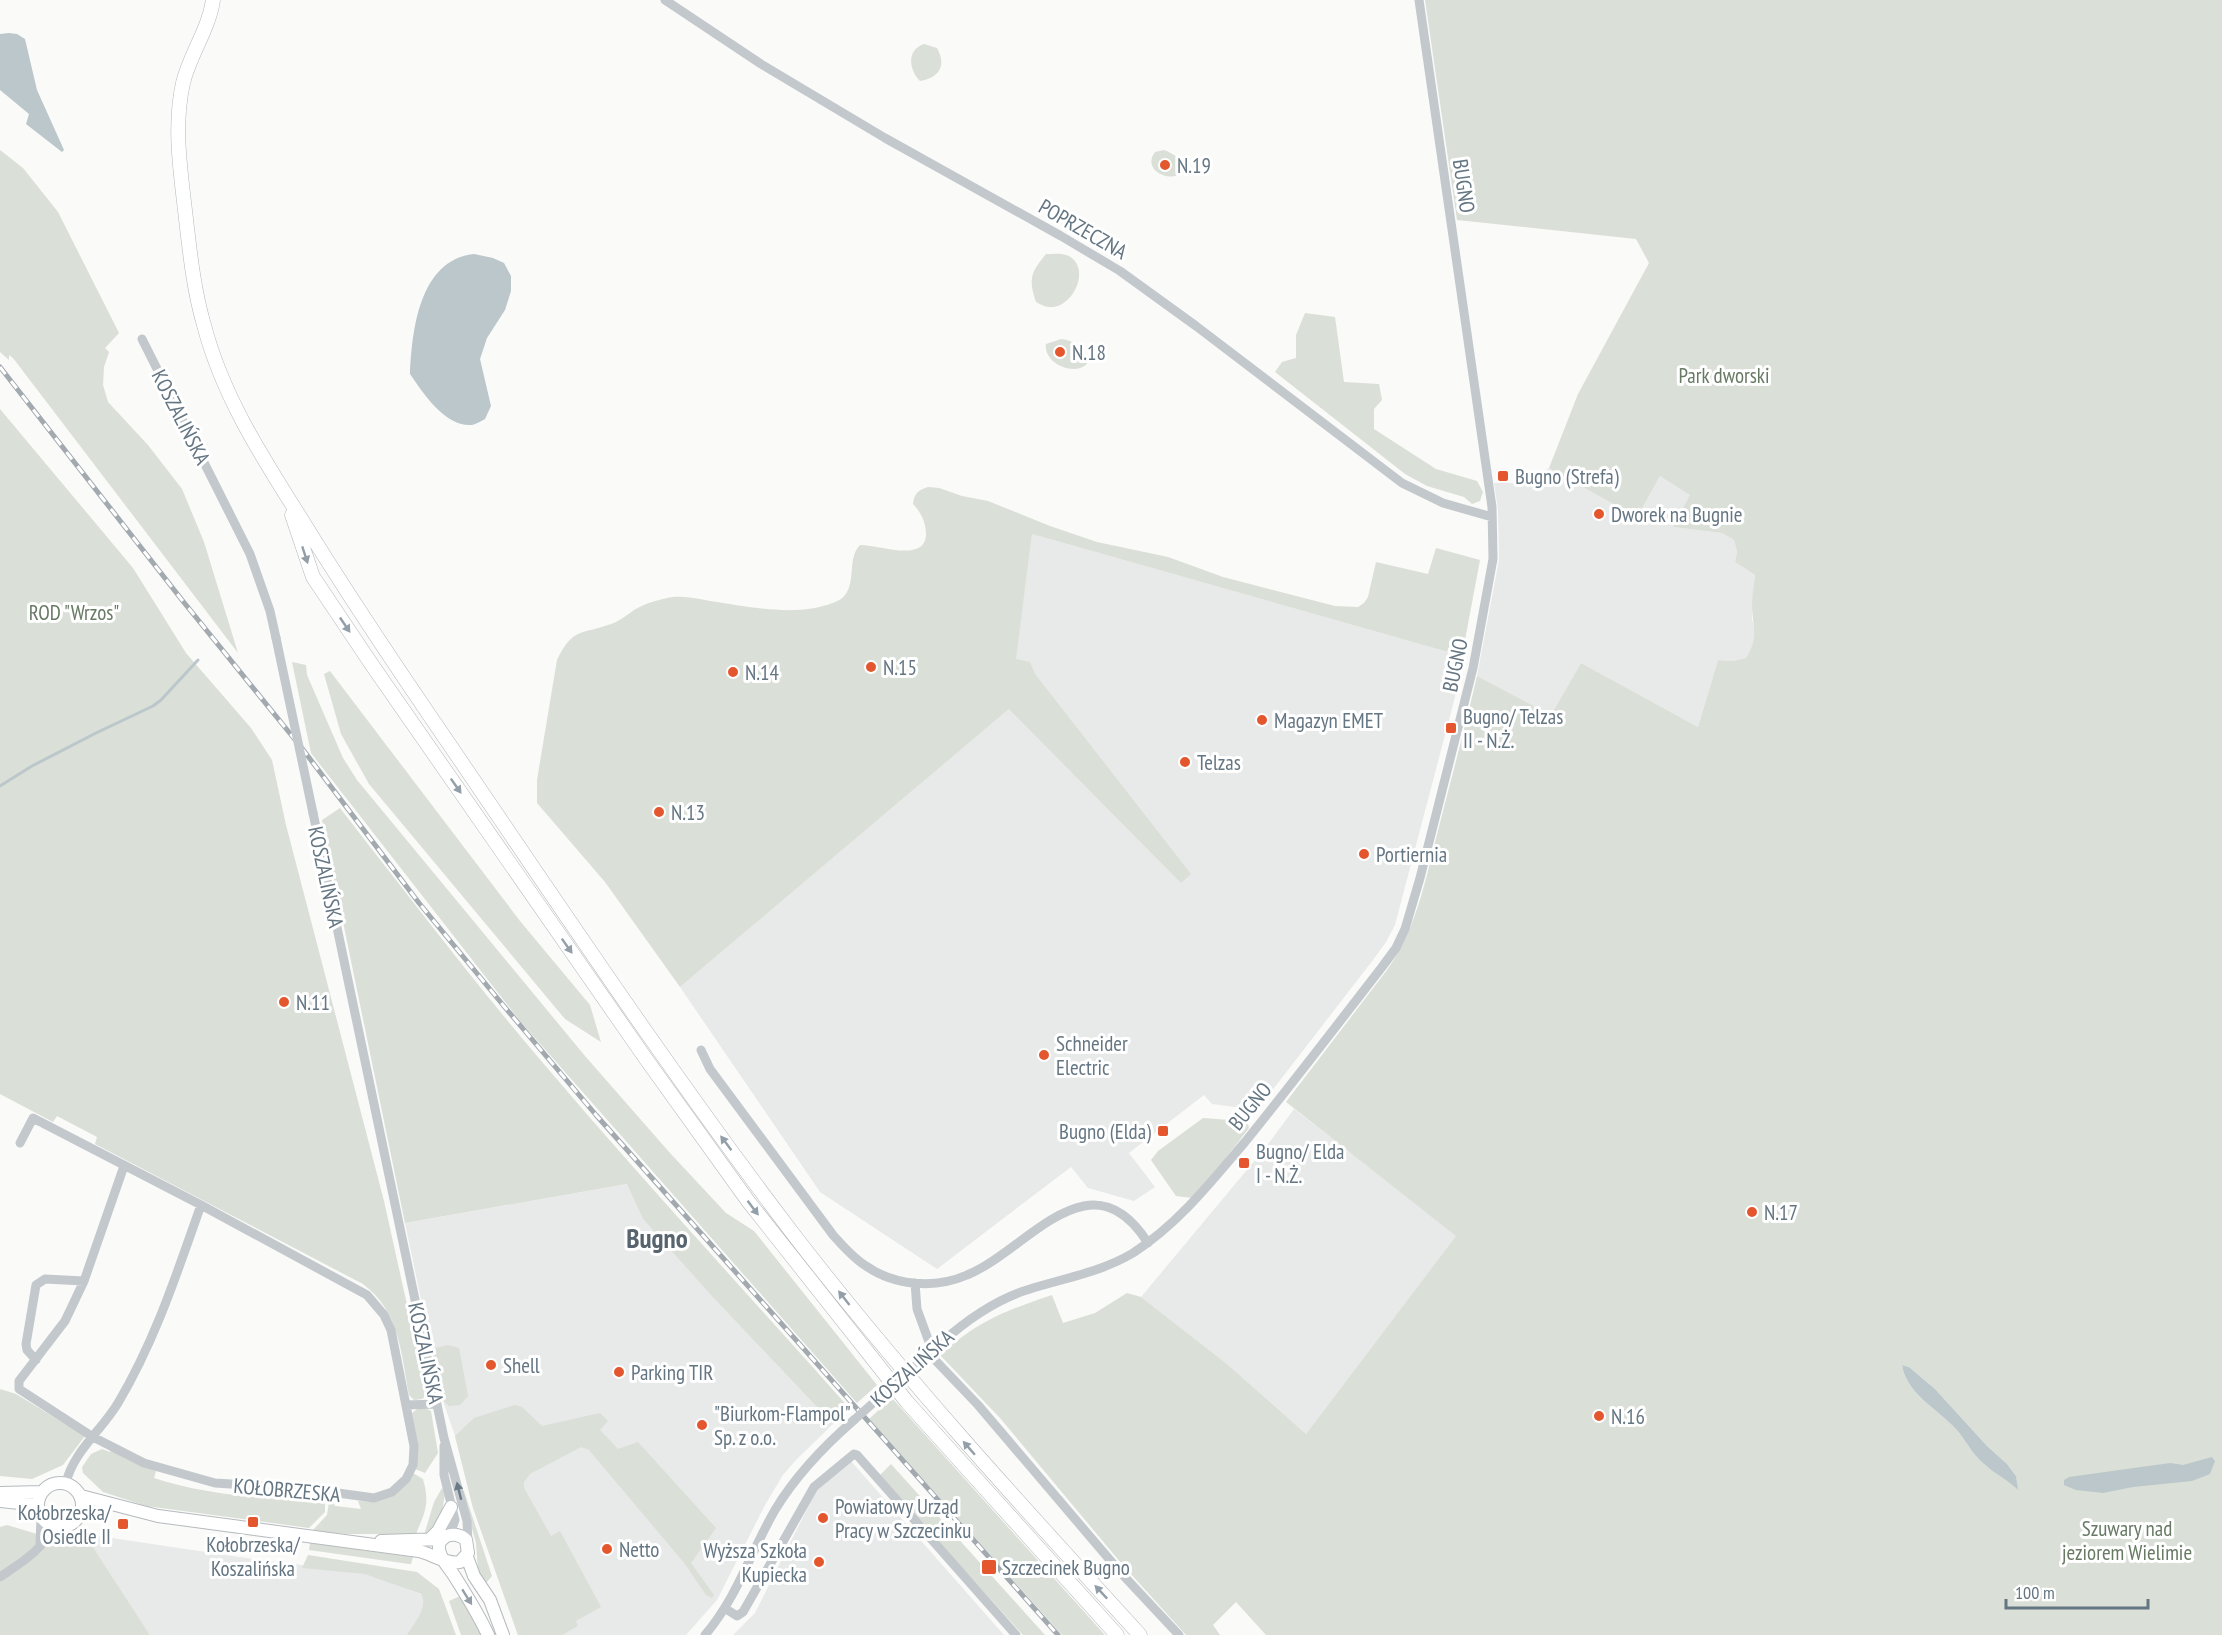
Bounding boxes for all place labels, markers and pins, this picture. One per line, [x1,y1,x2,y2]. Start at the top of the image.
place label: N.19 [1177,152,1211,179]
marker: N.19 [1158,158,1172,172]
place label: N.18 [1072,339,1106,366]
marker: N.18 [1053,345,1067,359]
place label: Bugno (Strefa) [1515,463,1619,490]
marker: Bugno (Strefa) [1496,469,1510,483]
place label: Dworek na Bugnie [1611,501,1742,528]
marker: Dworek na Bugnie [1592,507,1606,521]
place label: N.15 [883,654,917,681]
place label: N.14 [745,659,779,686]
marker: N.15 [864,660,878,674]
marker: N.14 [726,665,740,679]
place label: Bugno/ Telzas II - N.Ż. [1463,703,1563,754]
place label: Magazyn EMET [1274,707,1384,734]
marker: Magazyn EMET [1255,713,1269,727]
marker: Bugno/ Telzas II - N.Ż. [1444,721,1458,735]
place label: Telzas [1197,749,1241,776]
marker: Telzas [1178,755,1192,769]
place label: N.13 [671,799,705,826]
marker: N.13 [652,805,666,819]
place label: Portiernia [1376,841,1447,868]
marker: Portiernia [1357,847,1371,861]
place label: N.11 [296,989,330,1016]
marker: N.11 [277,995,291,1009]
place label: Schneider Electric [1056,1030,1128,1081]
marker: Schneider Electric [1037,1048,1051,1062]
place label: Bugno (Elda) [1059,1118,1151,1145]
marker: Bugno (Elda) [1156,1124,1170,1138]
place label: Bugno/ Elda I - N.Ż. [1256,1138,1344,1189]
marker: Bugno/ Elda I - N.Ż. [1237,1156,1251,1170]
place label: N.17 [1764,1199,1798,1226]
marker: N.17 [1745,1205,1759,1219]
place label: Shell [503,1352,540,1379]
marker: Shell [484,1358,498,1372]
place label: Parking TIR [631,1359,713,1386]
marker: Parking TIR [612,1365,626,1379]
place label: "Biurkom-Flampol" Sp. z o.o. [714,1400,851,1451]
place label: N.16 [1611,1403,1645,1430]
marker: N.16 [1592,1409,1606,1423]
marker: "Biurkom-Flampol" Sp. z o.o. [695,1418,709,1432]
place label: Powiatowy Urząd Pracy w Szczecinku [835,1493,971,1544]
place label: Kołobrzeska/ Osiedle II [18,1499,112,1550]
marker: Powiatowy Urząd Pracy w Szczecinku [816,1511,830,1525]
marker: Kołobrzeska/ Koszalińska [246,1515,260,1529]
marker: Kołobrzeska/ Osiedle II [116,1517,130,1531]
place label: Kołobrzeska/ Koszalińska [206,1531,300,1582]
place label: Netto [619,1536,659,1563]
place label: Wyższa Szkoła Kupiecka [703,1537,807,1588]
marker: Netto [600,1542,614,1556]
place label: Szczecinek Bugno [1002,1554,1130,1581]
marker: Wyższa Szkoła Kupiecka [812,1555,826,1569]
marker: Szczecinek Bugno [980,1558,998,1576]

